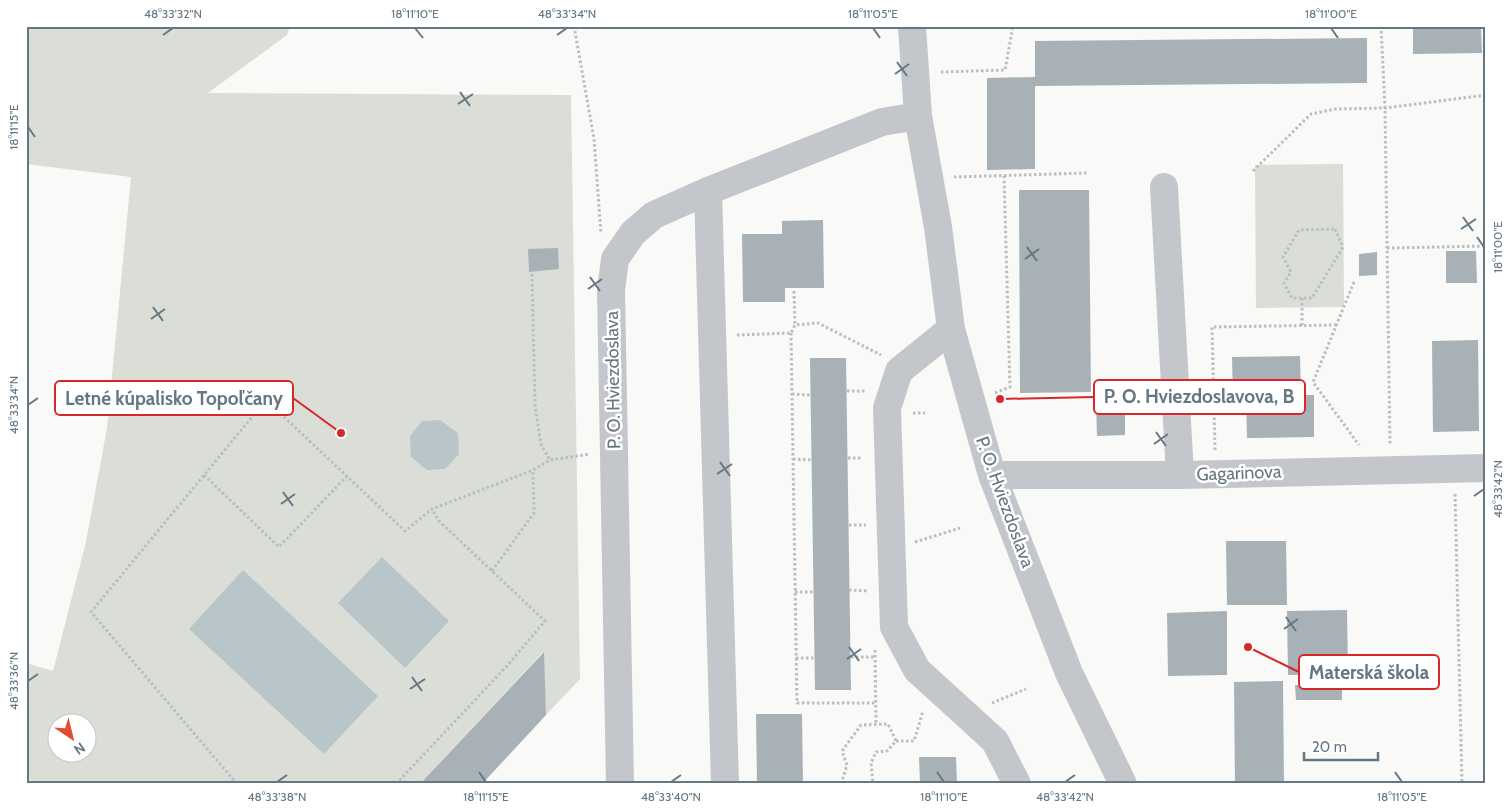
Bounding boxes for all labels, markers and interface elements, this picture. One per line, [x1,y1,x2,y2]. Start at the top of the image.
text: 48°33'32"N [144,6,202,21]
text: 18°11'10"E [391,6,439,21]
text: 48°33'34"N [538,6,596,21]
text: 18°11'05"E [848,6,898,21]
text: 18°11'00"E [1305,6,1357,21]
text: 18°11'15"E [6,104,21,150]
text: 18°11'00"E [1490,221,1505,273]
street label: P. O. Hviezdoslava [601,310,625,449]
text: 48°33'34"N [6,376,21,434]
callout: P. O. Hviezdoslavova, B [1094,380,1305,414]
callout: Letné kúpalisko Topoľčany [55,381,293,415]
text: P. O. Hviezdoslavova, B [1104,385,1294,408]
text: Letné kúpalisko Topoľčany [65,387,284,410]
street label: P. O. Hviezdoslava [971,433,1039,571]
text: 48°33'42"N [1490,460,1505,518]
street label: Gagarinova [1196,461,1282,485]
text: 48°33'36"N [6,652,21,710]
callout: Materská škola [1299,655,1439,689]
text: Materská škola [1309,661,1430,684]
north arrow [48,712,98,762]
scale bar [1304,730,1378,762]
text: N [70,738,89,759]
text: 20 m [1312,738,1347,756]
text: 48°33'38"N [248,789,306,804]
text: 18°11'15"E [463,789,509,804]
text: 48°33'40"N [641,789,701,804]
text: 18°11'10"E [920,789,968,804]
text: 48°33'42"N [1036,789,1094,804]
text: 18°11'05"E [1377,789,1427,804]

